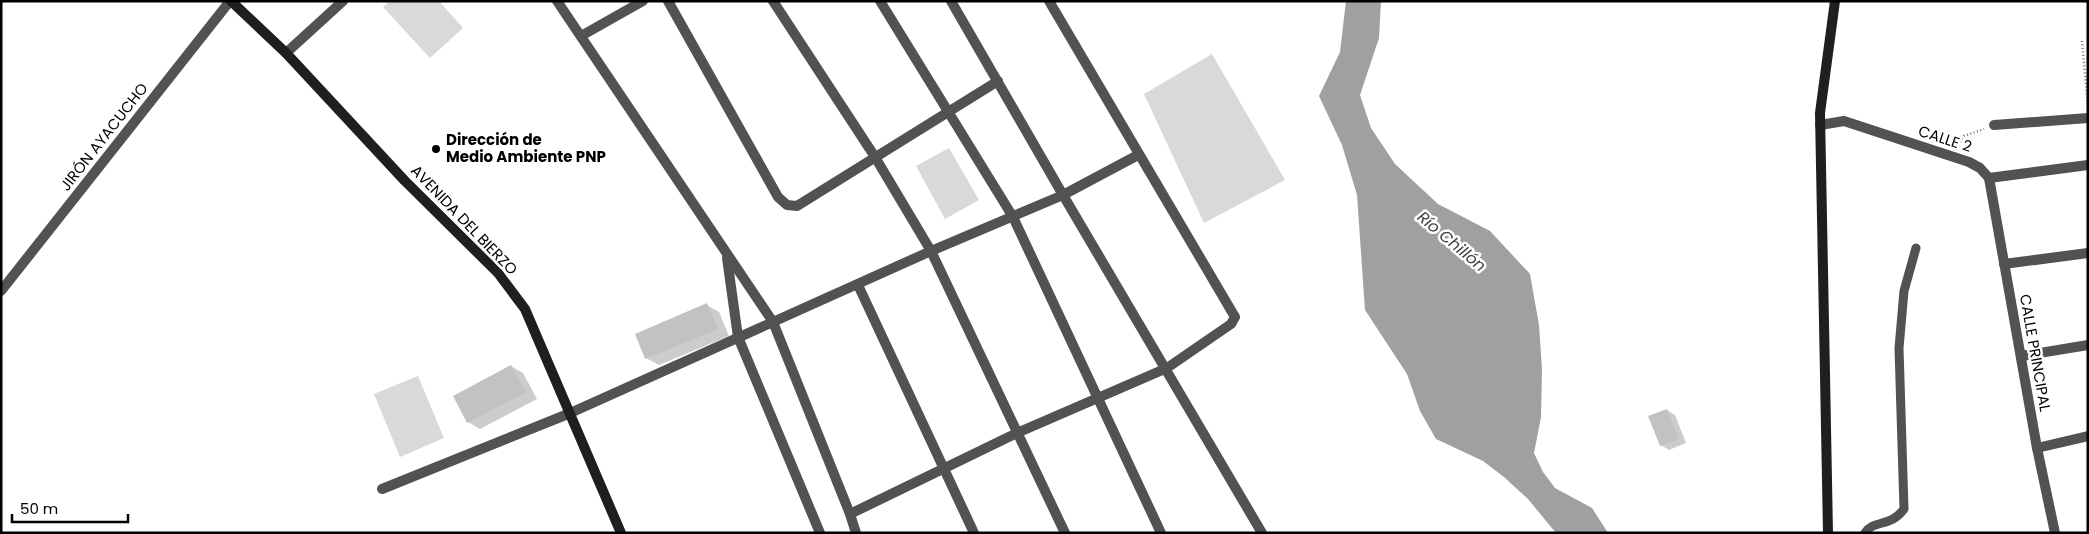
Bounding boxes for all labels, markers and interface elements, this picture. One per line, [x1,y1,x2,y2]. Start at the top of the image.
street label: JIRÓN AYACUCHO [55,78,152,195]
street label: CALLE 2 [1916,120,1975,157]
place label: Dirección de Medio Ambiente PNP [446,129,606,167]
marker: Dirección de Medio Ambiente PNP [430,143,442,155]
street label: AVENIDA DEL BIERZO [406,160,523,279]
water label: Río Chillón [1412,206,1491,277]
street label: CALLE PRINCIPAL [2015,293,2056,414]
scale bar [12,492,129,524]
text: 50 m [20,498,58,519]

